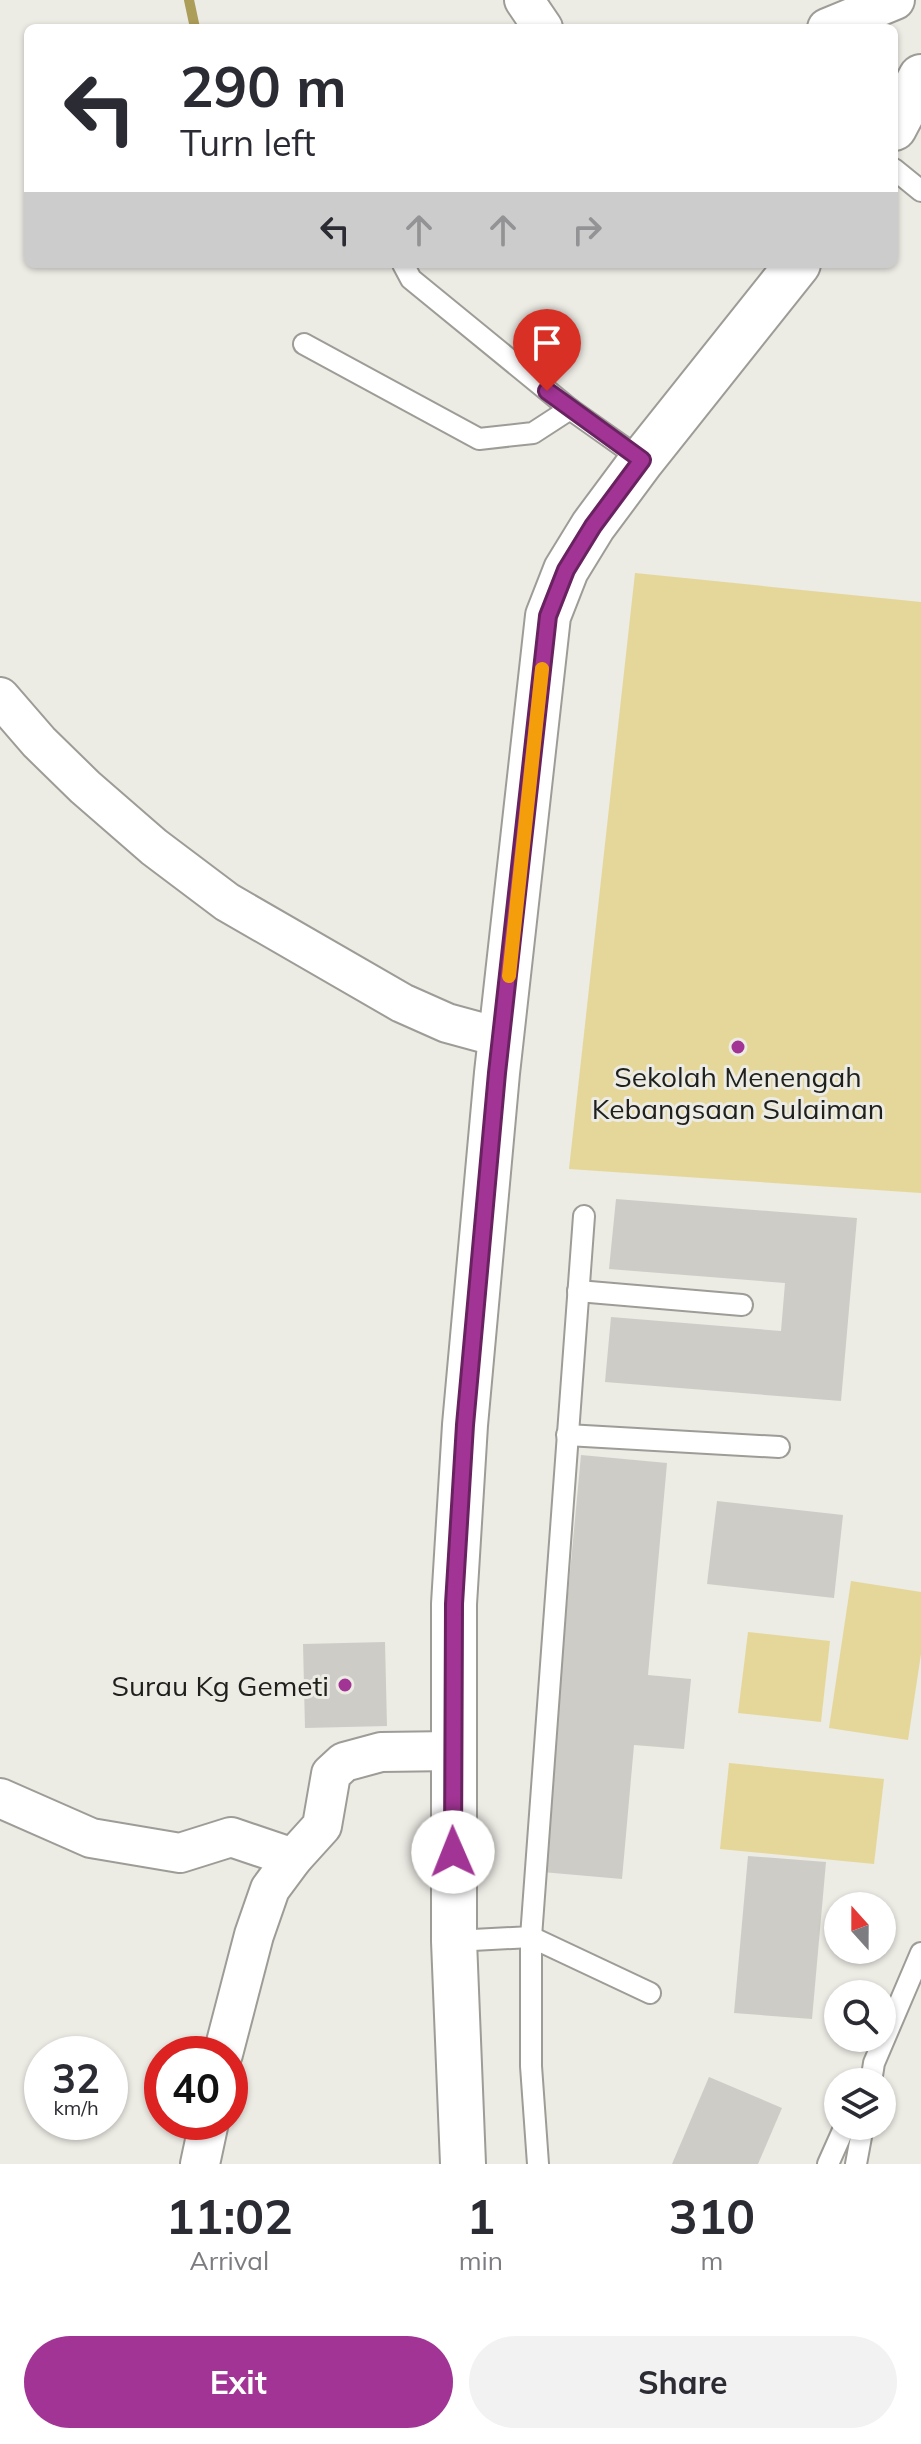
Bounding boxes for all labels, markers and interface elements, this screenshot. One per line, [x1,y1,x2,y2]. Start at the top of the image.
text: 290 m [180,51,347,121]
icon: left [48,56,152,160]
text: Turn left [180,120,316,165]
icon: left [313,208,357,252]
icon: ahead [397,208,441,252]
icon: ahead [481,208,525,252]
icon: right [565,208,609,252]
pin [513,309,581,391]
icon: arrive [525,321,569,365]
marker: Sekolah Menengah Kebangsaan Sulaiman [729,1038,747,1056]
place label: Sekolah Menengah Kebangsaan Sulaiman [592,1059,884,1126]
place label: Surau Kg Gemeti [112,1668,329,1703]
marker: Surau Kg Gemeti [336,1676,354,1694]
position arrow [411,1810,495,1894]
north arrow [824,1892,896,1964]
map controls [824,1892,896,2140]
button: search [824,1980,896,2052]
speed limit sign: 40 [144,2036,248,2140]
text: 32 [52,2053,100,2103]
button: layers [824,2068,896,2140]
text: km/h [53,2095,99,2120]
text: 11:02 [166,2186,293,2246]
text: 1 [466,2186,495,2246]
text: 310 [669,2186,755,2246]
text: Arrival [190,2244,269,2277]
text: min [459,2244,503,2277]
text: m [701,2244,723,2277]
button: Exit [24,2336,453,2428]
button: Share [469,2336,897,2428]

